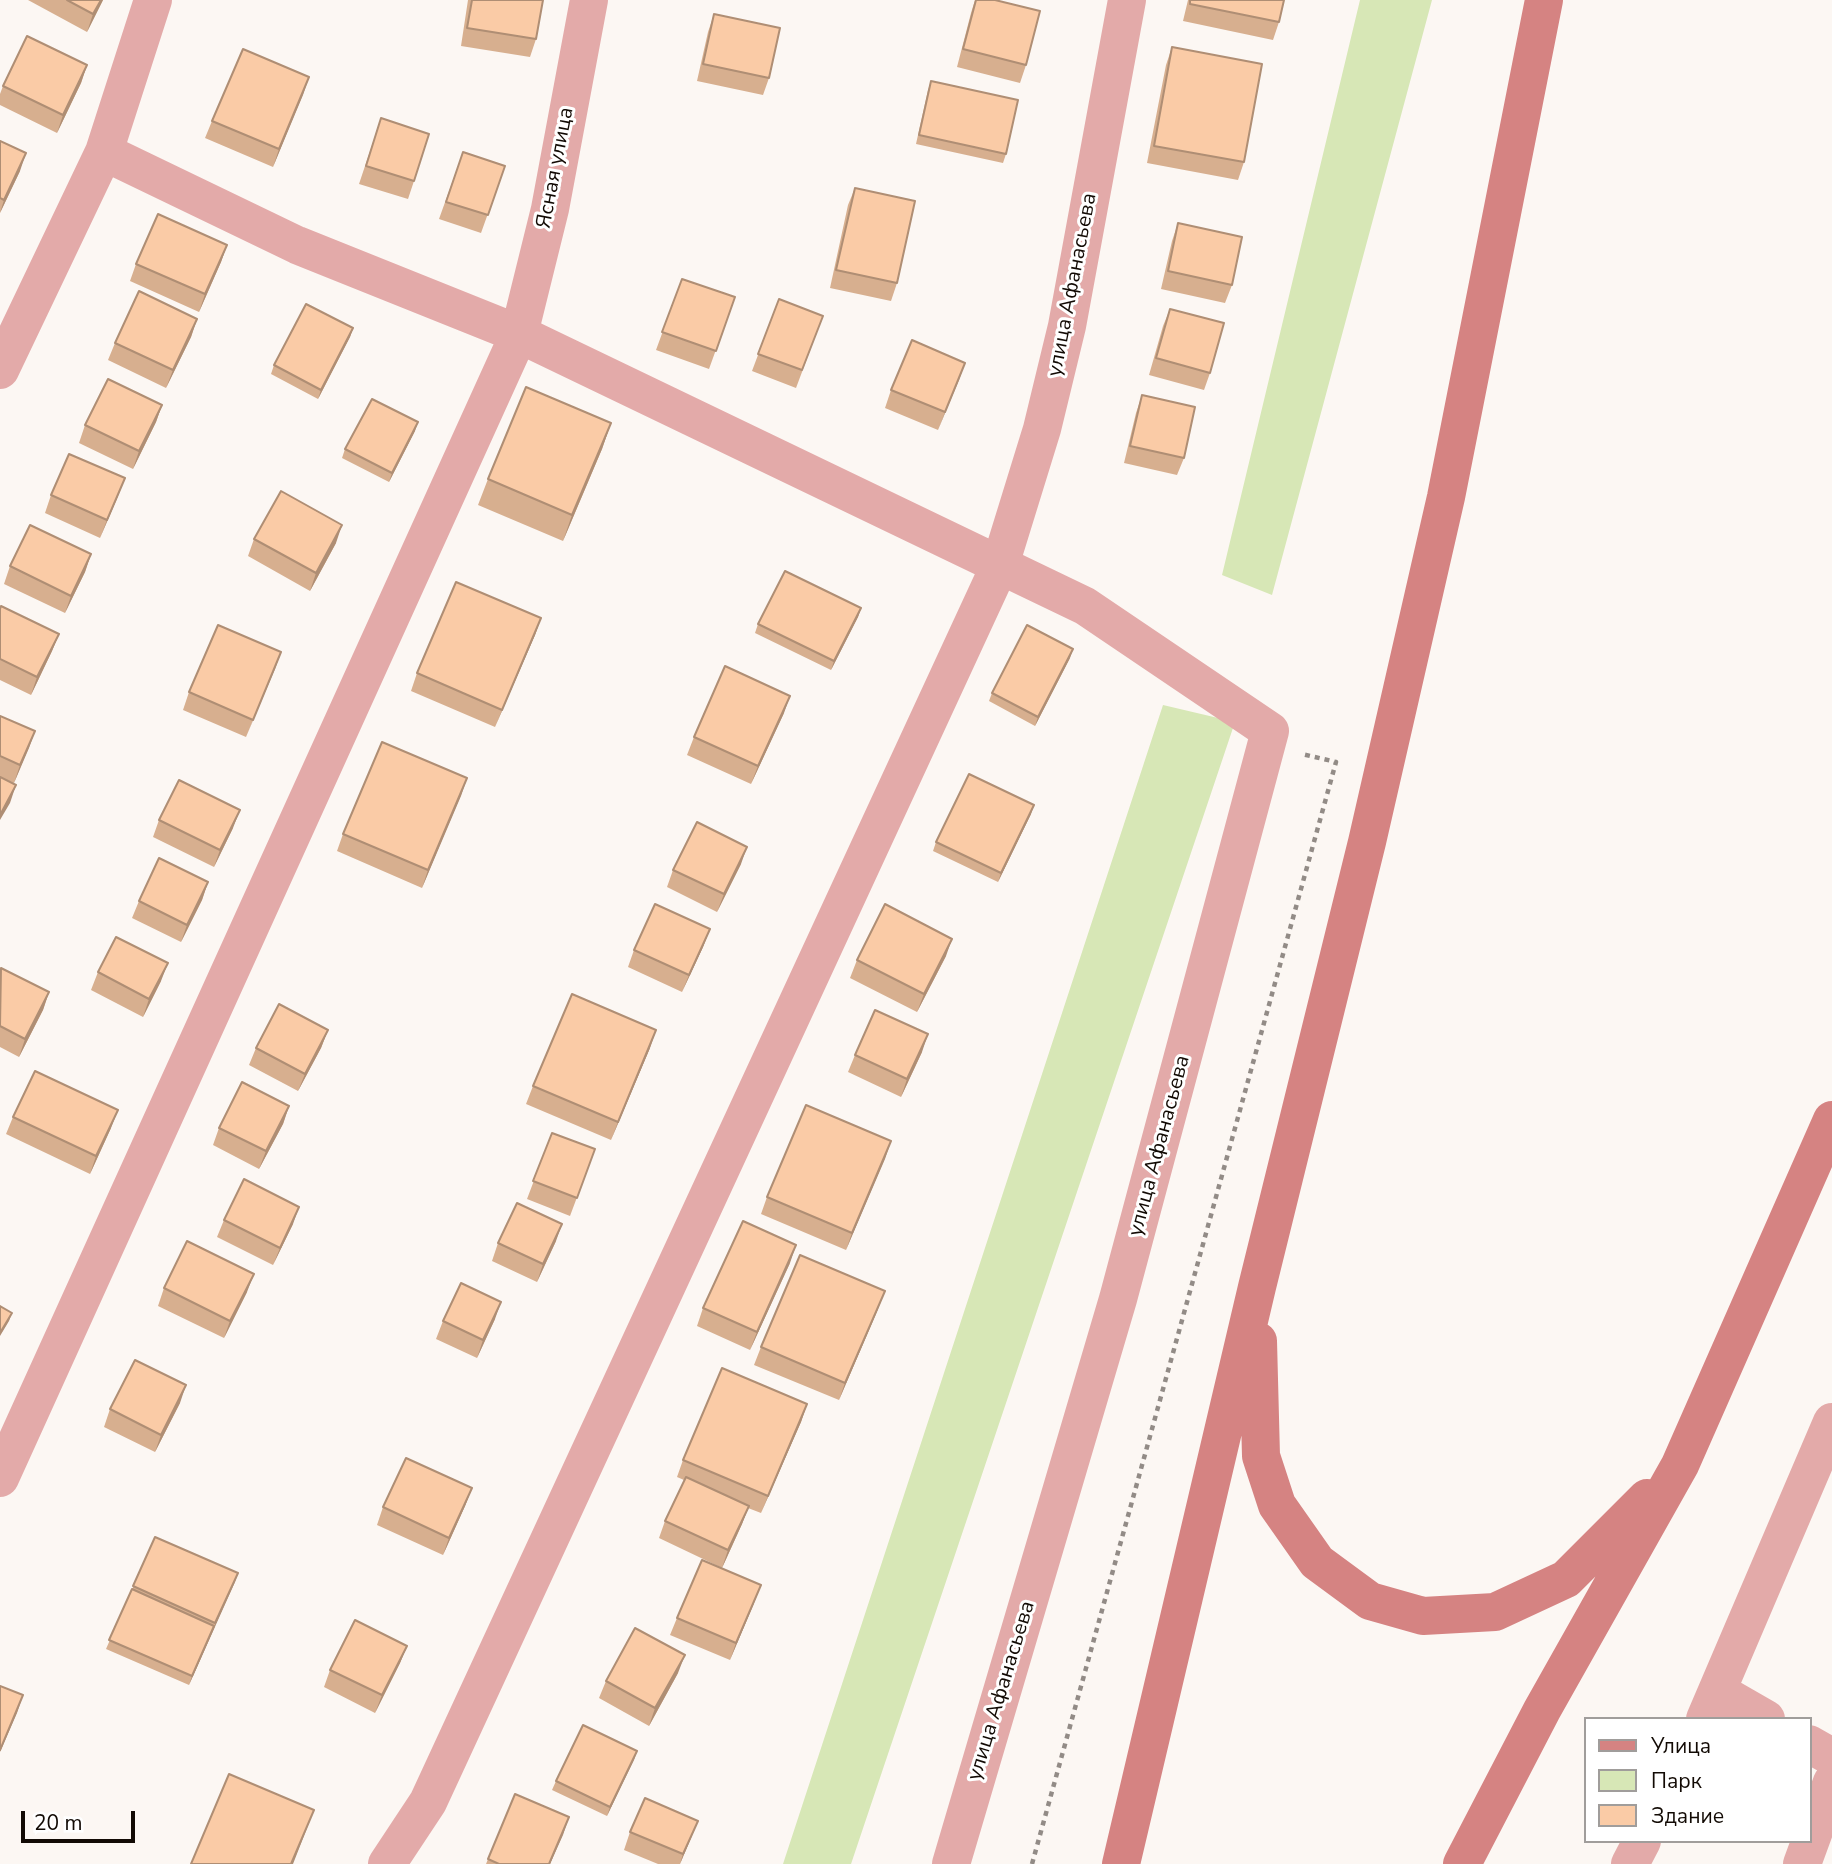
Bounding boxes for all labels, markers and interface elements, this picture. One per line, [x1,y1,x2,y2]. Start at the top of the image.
street label: Ясная улица [532,105,580,231]
street label: улица Афанасьева [1043,191,1103,379]
street label: улица Афанасьева [1124,1053,1196,1239]
street label: улица Афанасьева [963,1598,1041,1784]
legend [1584,1717,1811,1843]
text: Улица [1651,1732,1711,1760]
text: Парк [1651,1767,1702,1795]
scale bar [24,1798,138,1842]
text: Здание [1651,1802,1724,1830]
text: 20 m [34,1809,83,1837]

